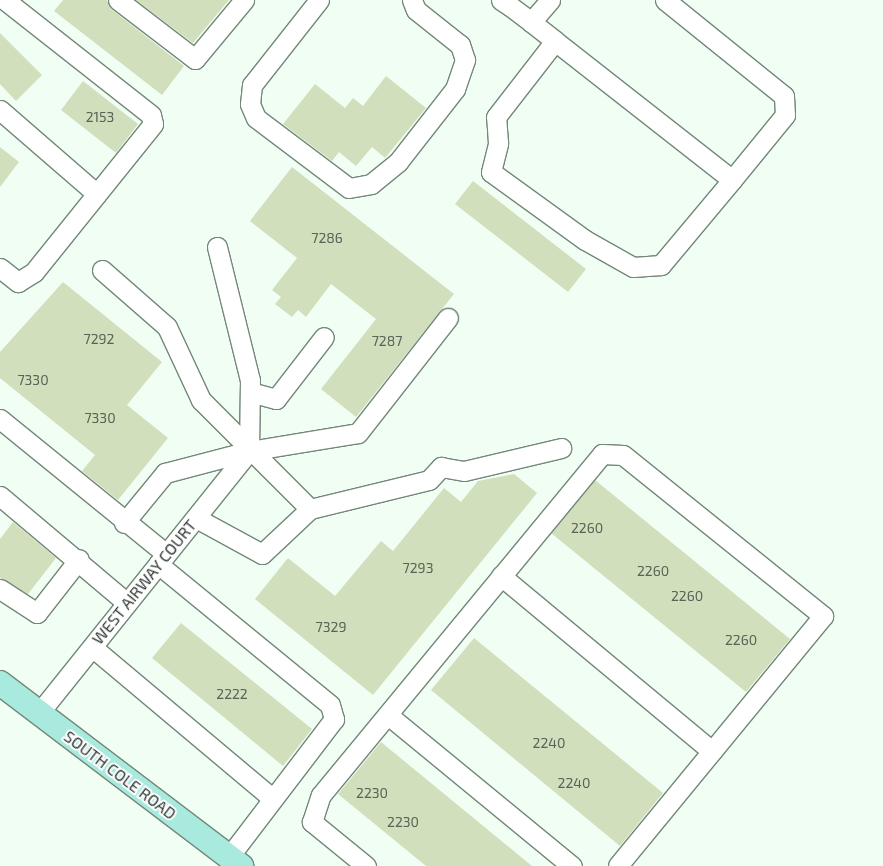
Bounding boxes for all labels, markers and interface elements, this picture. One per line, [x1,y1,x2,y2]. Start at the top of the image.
house number: 2153 [86,109,114,125]
house number: 7286 [311,230,343,246]
house number: 7292 [84,331,114,347]
house number: 7287 [372,333,402,349]
house number: 7330 [17,372,49,388]
house number: 7330 [84,410,116,426]
street label: WEST AIRWAY COURT [87,515,201,649]
house number: 2260 [571,520,603,536]
house number: 7293 [403,560,433,576]
house number: 2260 [637,563,669,579]
house number: 2260 [671,588,703,604]
house number: 7329 [316,619,346,635]
house number: 2260 [725,632,757,648]
house number: 2222 [216,686,248,702]
street label: SOUTH COLE ROAD [60,727,180,823]
house number: 2240 [533,735,565,751]
house number: 2240 [558,775,590,791]
house number: 2230 [356,785,388,801]
house number: 2230 [387,814,419,830]

